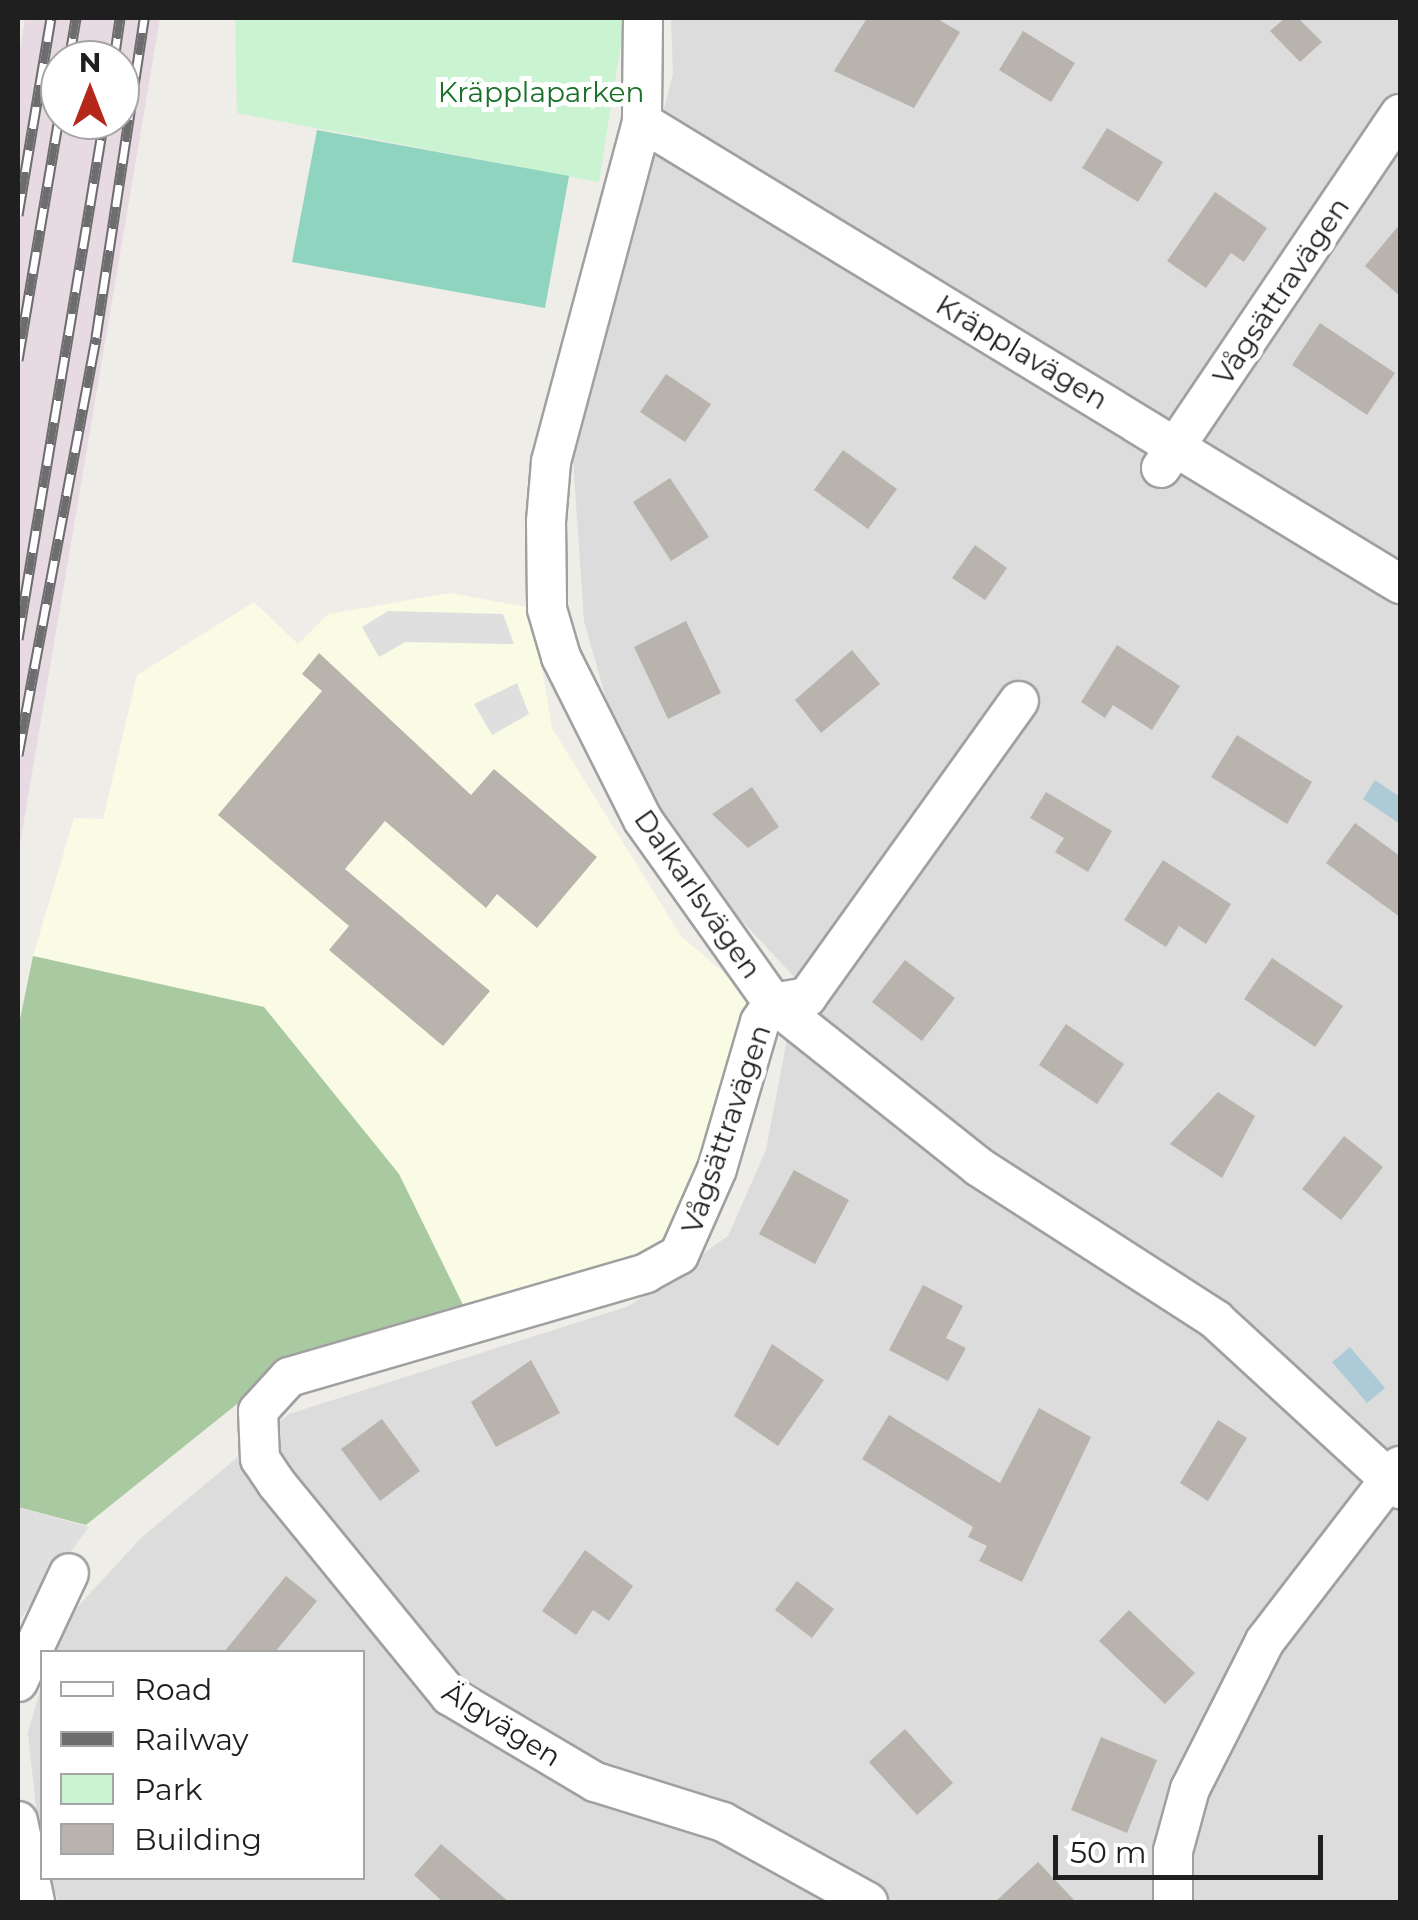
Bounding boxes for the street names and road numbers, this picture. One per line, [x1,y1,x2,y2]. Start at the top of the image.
street label: Vågsättravägen [1206,191,1356,391]
street label: Kräpplavägen [930,288,1114,416]
street label: Dalkarlsvägen [627,803,769,985]
street label: Vågsättravägen [675,1020,777,1238]
street label: Älgvägen [437,1675,567,1773]

